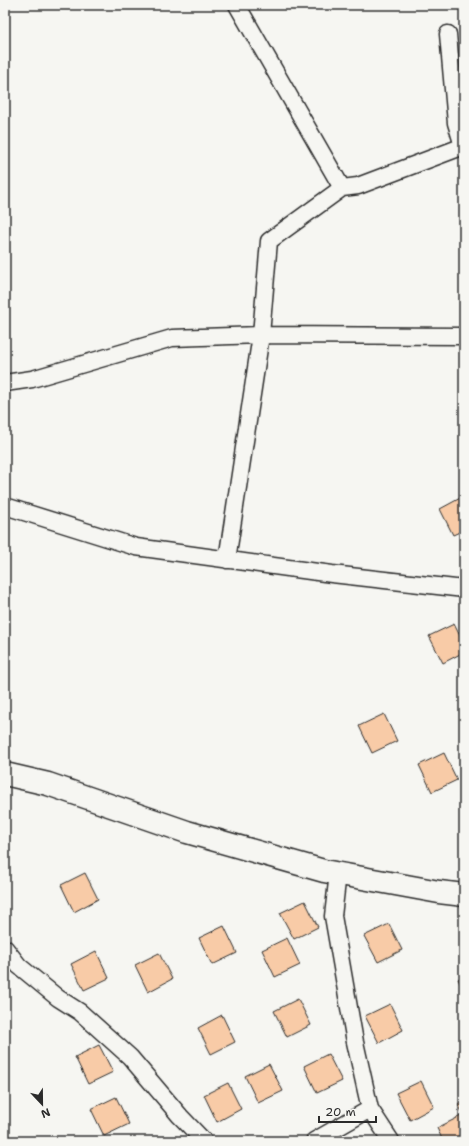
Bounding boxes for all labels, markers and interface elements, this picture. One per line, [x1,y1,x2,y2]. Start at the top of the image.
north arrow [22,1084,62,1124]
scale bar [319,1098,376,1124]
text: N [38,1104,52,1122]
text: 20 m [325,1104,356,1120]

